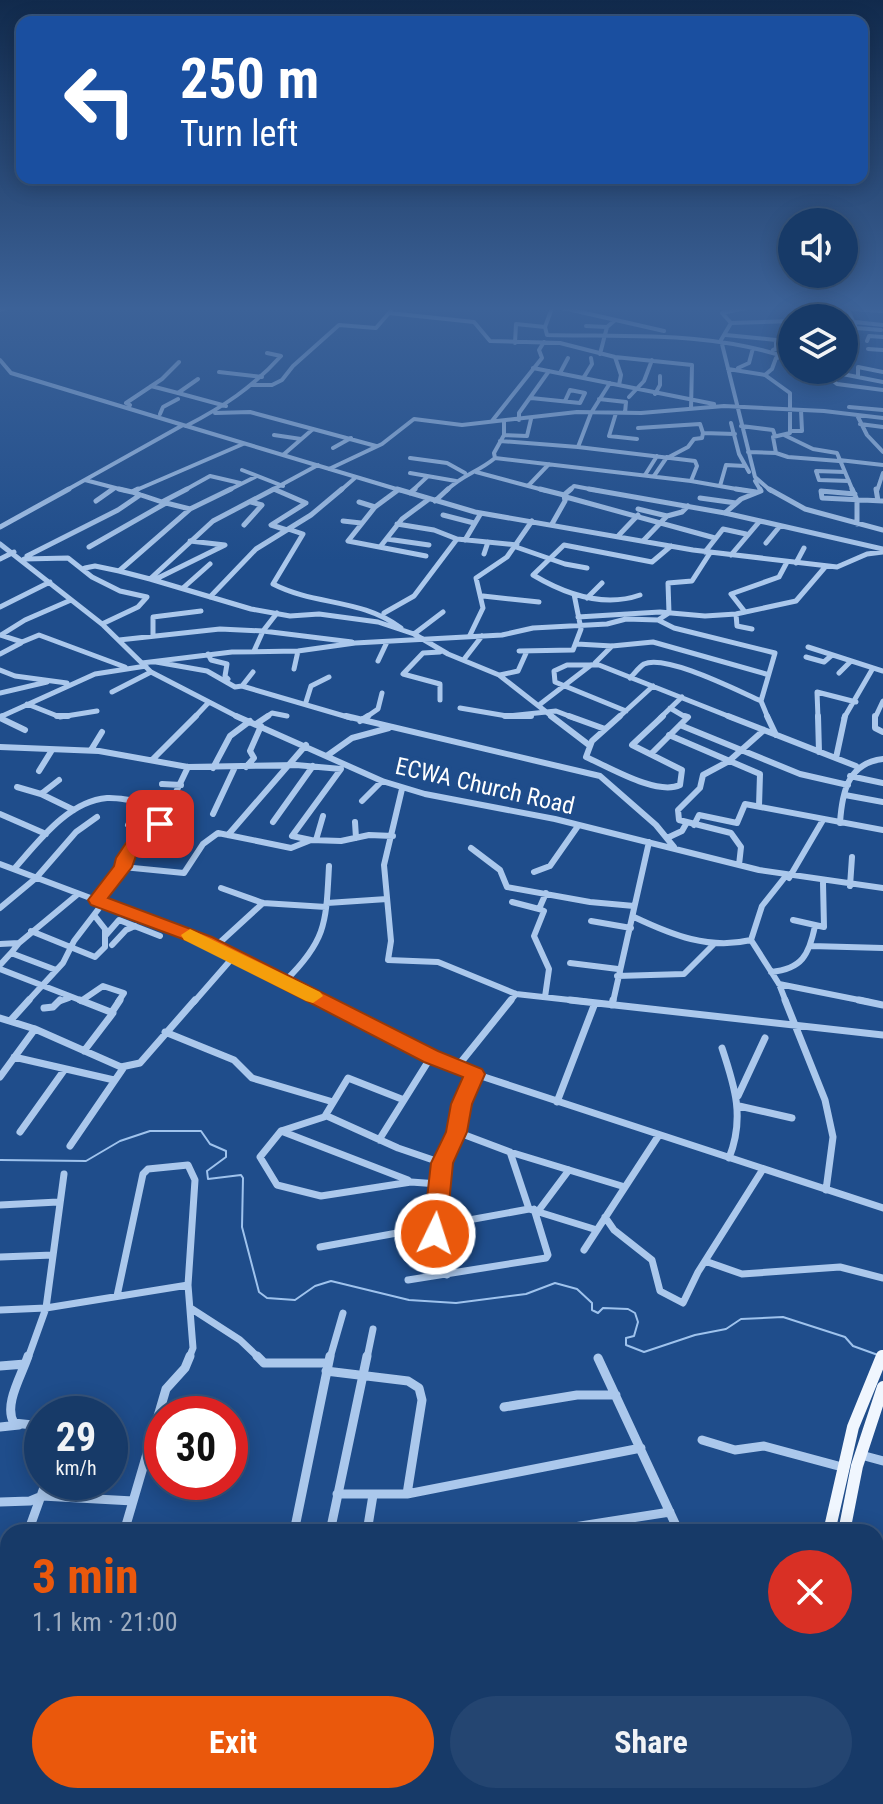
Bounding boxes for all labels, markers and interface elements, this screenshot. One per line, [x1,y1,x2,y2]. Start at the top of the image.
text: 250 m [180,46,319,112]
icon: left [48,48,152,152]
text: Turn left [180,113,298,155]
map controls [778,208,858,384]
button: sound [778,208,858,288]
button: layers [778,304,858,384]
street label: ECWA Church Road [393,752,577,820]
pin [126,790,194,858]
icon: arrive [138,802,182,846]
position arrow [393,1192,477,1276]
speed limit sign: 30 [144,1396,248,1500]
text: 29 [56,1414,96,1461]
text: km/h [55,1456,97,1480]
text: 3 min [32,1548,139,1605]
button: close [768,1550,852,1634]
text: 1.1 km · 21:00 [32,1607,177,1637]
button: Exit [32,1696,434,1788]
button: Share [450,1696,852,1788]

